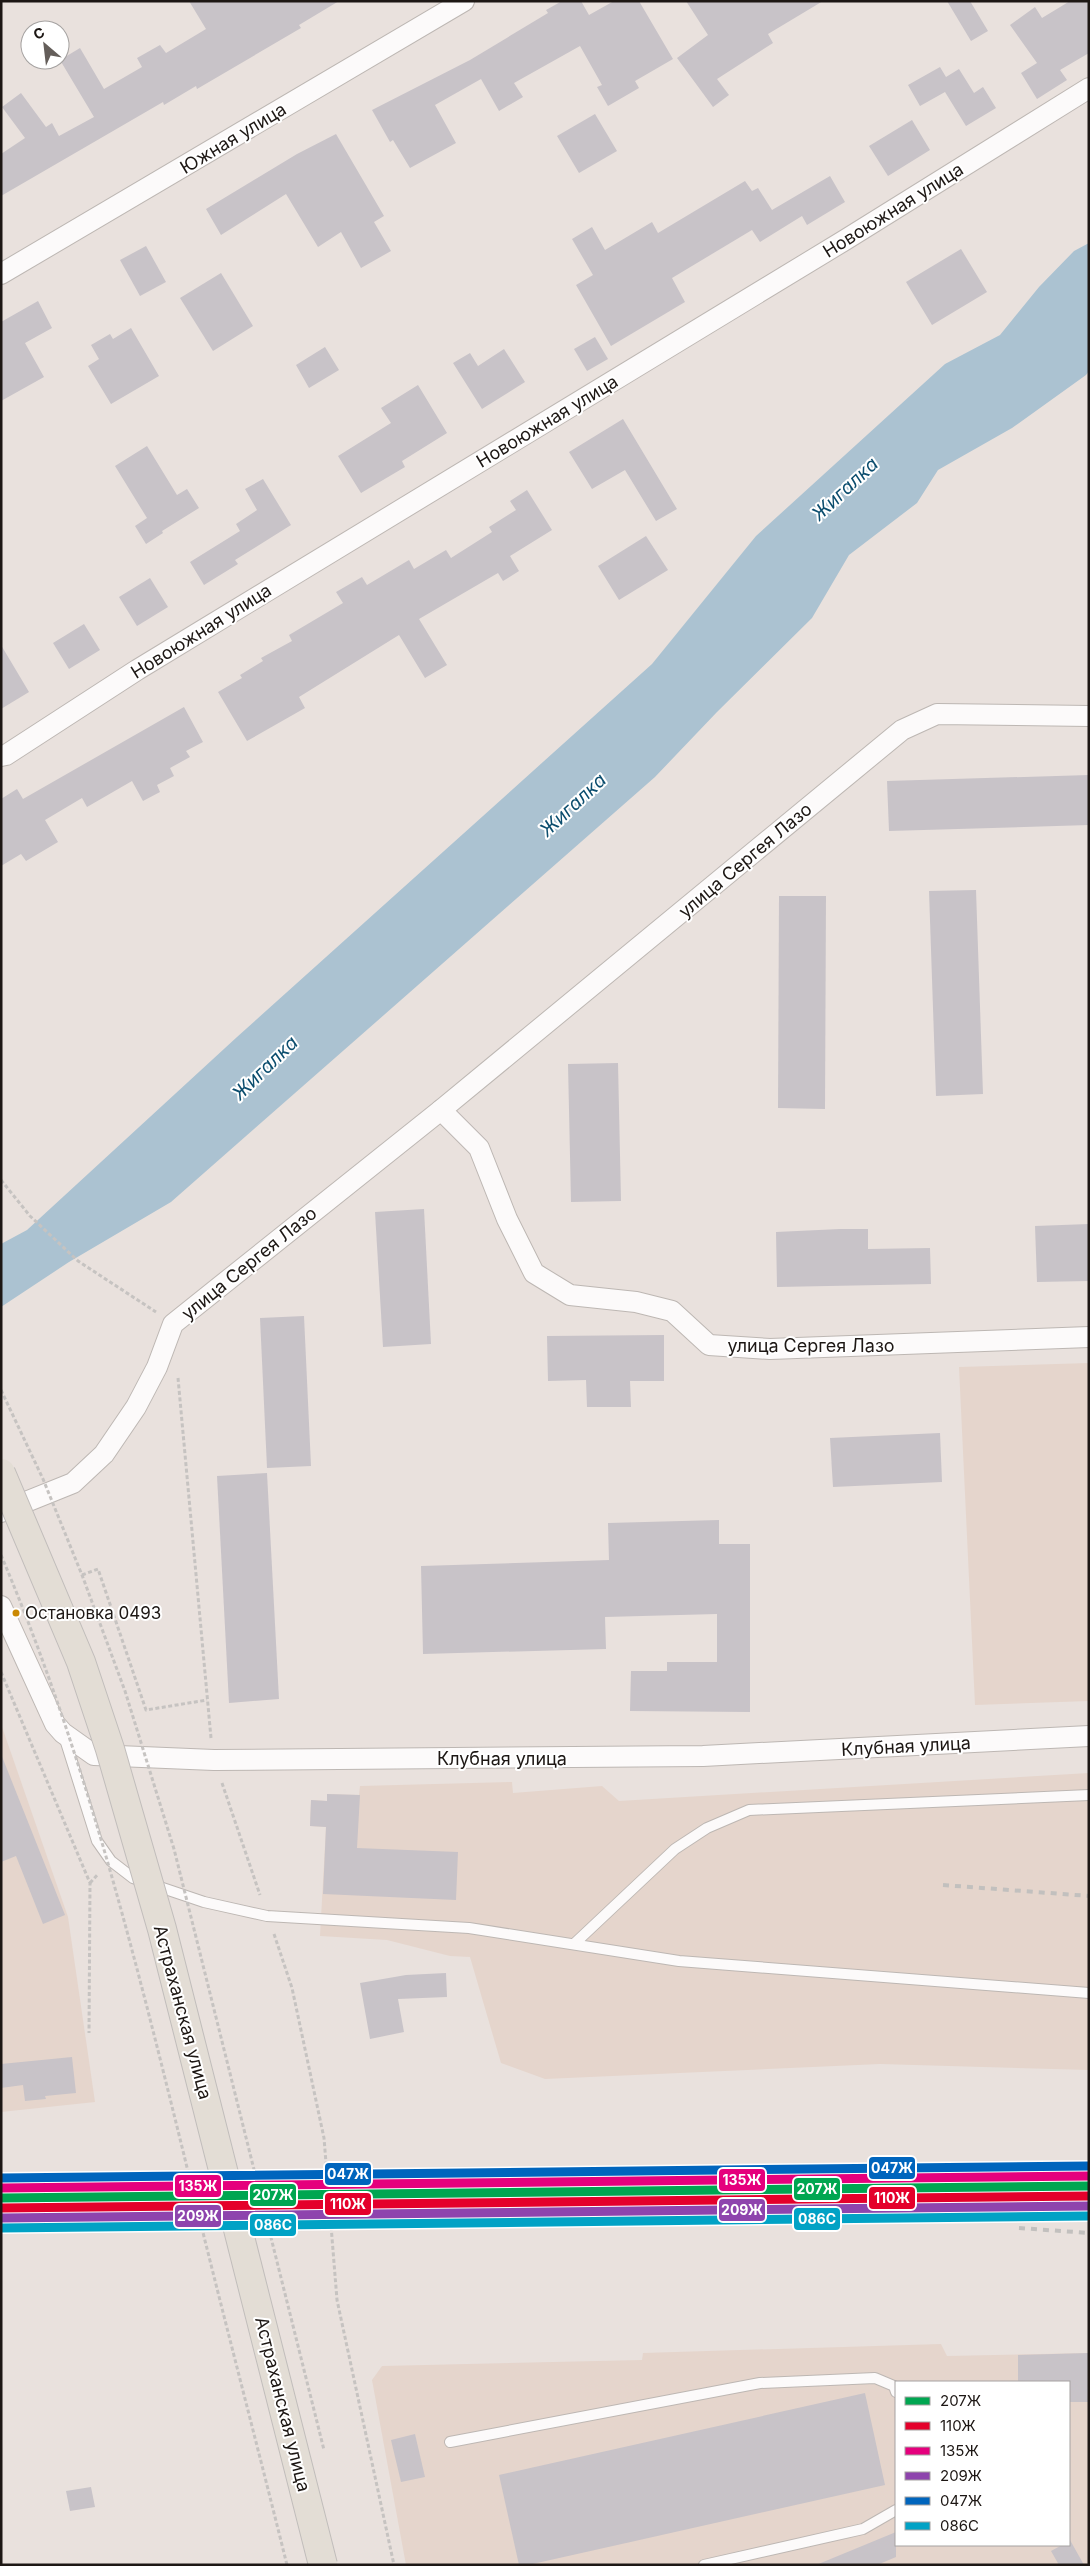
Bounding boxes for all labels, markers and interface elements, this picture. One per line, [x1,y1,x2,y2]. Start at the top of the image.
north arrow [20,20,70,70]
text: С [30,23,47,43]
street label: Южная улица [176,98,290,178]
street label: Новоюжная улица [819,158,967,262]
street label: Новоюжная улица [472,370,622,472]
water label: Жигалка [806,452,883,526]
street label: Новоюжная улица [127,579,275,683]
water label: Жигалка [534,768,611,842]
street label: улица Сергея Лазо [674,798,816,922]
water label: Жигалка [227,1031,303,1106]
street label: улица Сергея Лазо [177,1202,321,1324]
street label: улица Сергея Лазо [727,1335,895,1356]
place label: Остановка 0493 [25,1603,161,1623]
marker: Остановка 0493 [11,1608,21,1618]
street label: Клубная улица [841,1732,971,1760]
street label: Клубная улица [437,1748,567,1769]
street label: Астраханская улица [150,1923,216,2101]
line badge: 047Ж [868,2156,916,2180]
text: 047Ж [871,2159,913,2176]
line badge: 047Ж [324,2162,372,2186]
text: 047Ж [327,2165,369,2182]
line badge: 135Ж [718,2168,766,2192]
text: 135Ж [723,2171,762,2188]
line badge: 135Ж [174,2174,222,2198]
text: 135Ж [179,2177,218,2194]
line badge: 207Ж [793,2177,841,2201]
text: 207Ж [796,2180,838,2197]
line badge: 207Ж [249,2183,297,2207]
text: 207Ж [252,2186,294,2203]
line badge: 110Ж [868,2186,916,2210]
text: 110Ж [874,2189,910,2206]
line badge: 110Ж [324,2192,372,2216]
text: 110Ж [330,2195,366,2212]
line badge: 209Ж [718,2198,766,2222]
text: 209Ж [721,2201,763,2218]
line badge: 209Ж [174,2204,222,2228]
text: 209Ж [177,2207,219,2224]
line badge: 086С [793,2207,841,2231]
text: 086С [798,2210,836,2227]
line badge: 086С [249,2213,297,2237]
text: 086С [254,2216,292,2233]
street label: Астраханская улица [251,2314,315,2494]
legend [895,2381,1070,2546]
text: 207Ж [940,2391,981,2410]
text: 110Ж [940,2416,976,2435]
text: 135Ж [940,2441,979,2460]
text: 209Ж [940,2466,982,2485]
text: 047Ж [940,2491,982,2510]
text: 086С [940,2516,979,2535]

